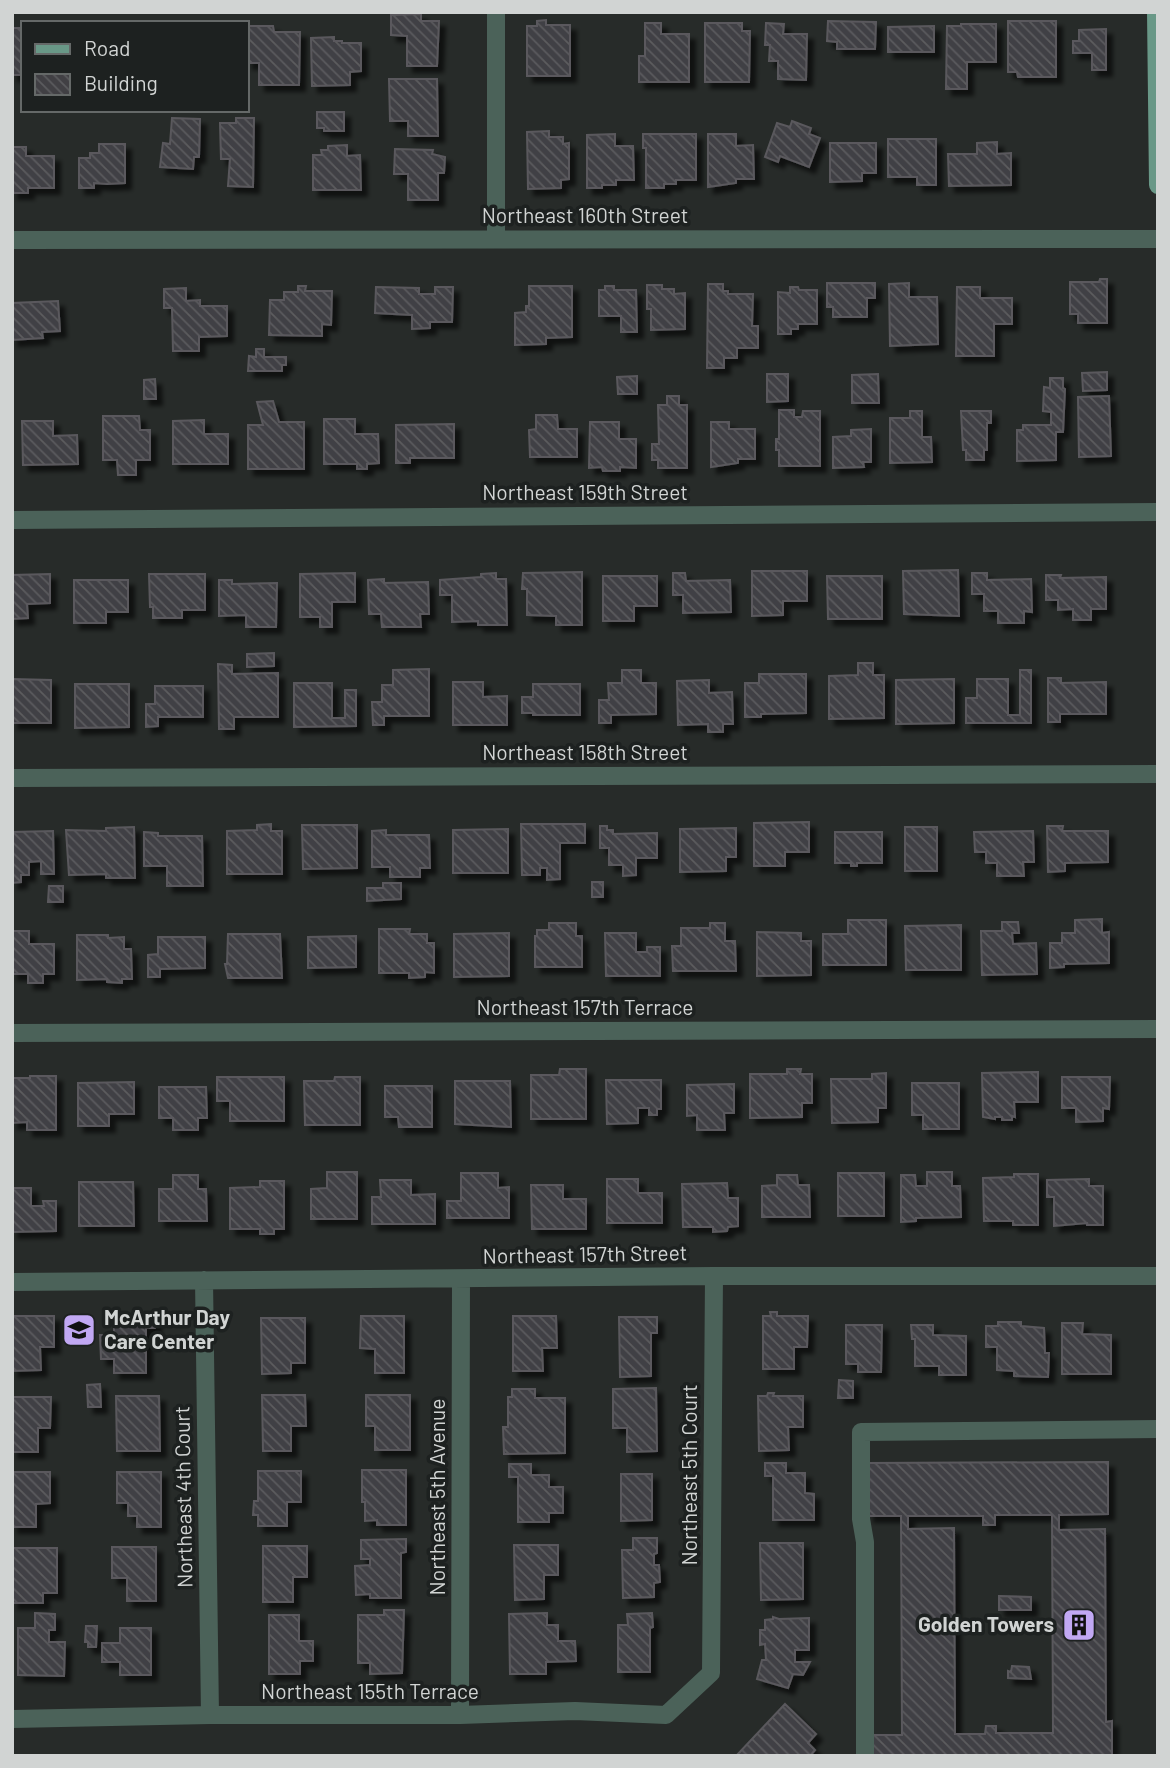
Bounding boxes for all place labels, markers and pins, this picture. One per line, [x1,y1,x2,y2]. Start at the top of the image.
place label: McArthur Day Care Center [104,1304,230,1353]
school or university icon: McArthur Day Care Center [60,1311,98,1349]
building icon: Golden Towers [1060,1606,1098,1644]
place label: Golden Towers [918,1611,1054,1636]

